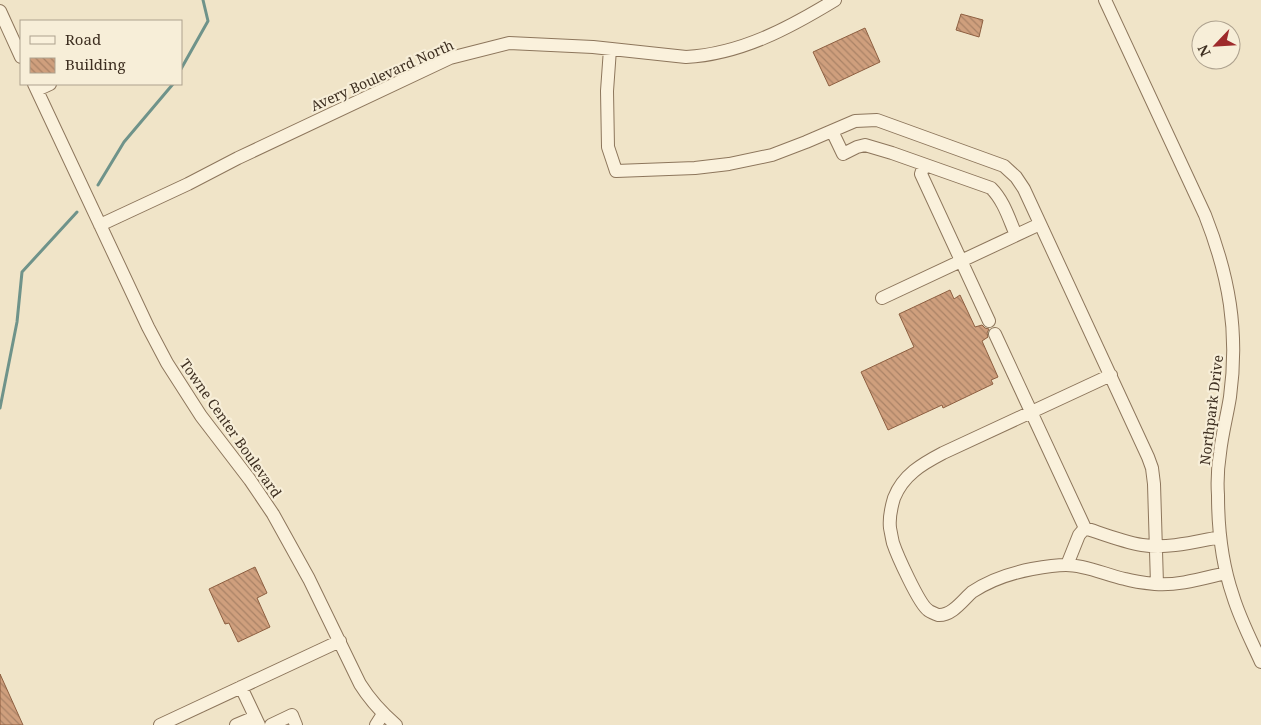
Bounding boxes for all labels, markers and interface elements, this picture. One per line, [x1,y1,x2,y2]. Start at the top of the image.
legend [20,20,182,85]
north arrow [1191,20,1241,70]
text: Road [65,29,101,49]
street label: Avery Boulevard North [307,35,457,115]
text: N [1193,42,1215,60]
text: Building [65,54,126,74]
street label: Northpark Drive [1195,354,1227,466]
street label: Towne Center Boulevard [176,355,286,501]

